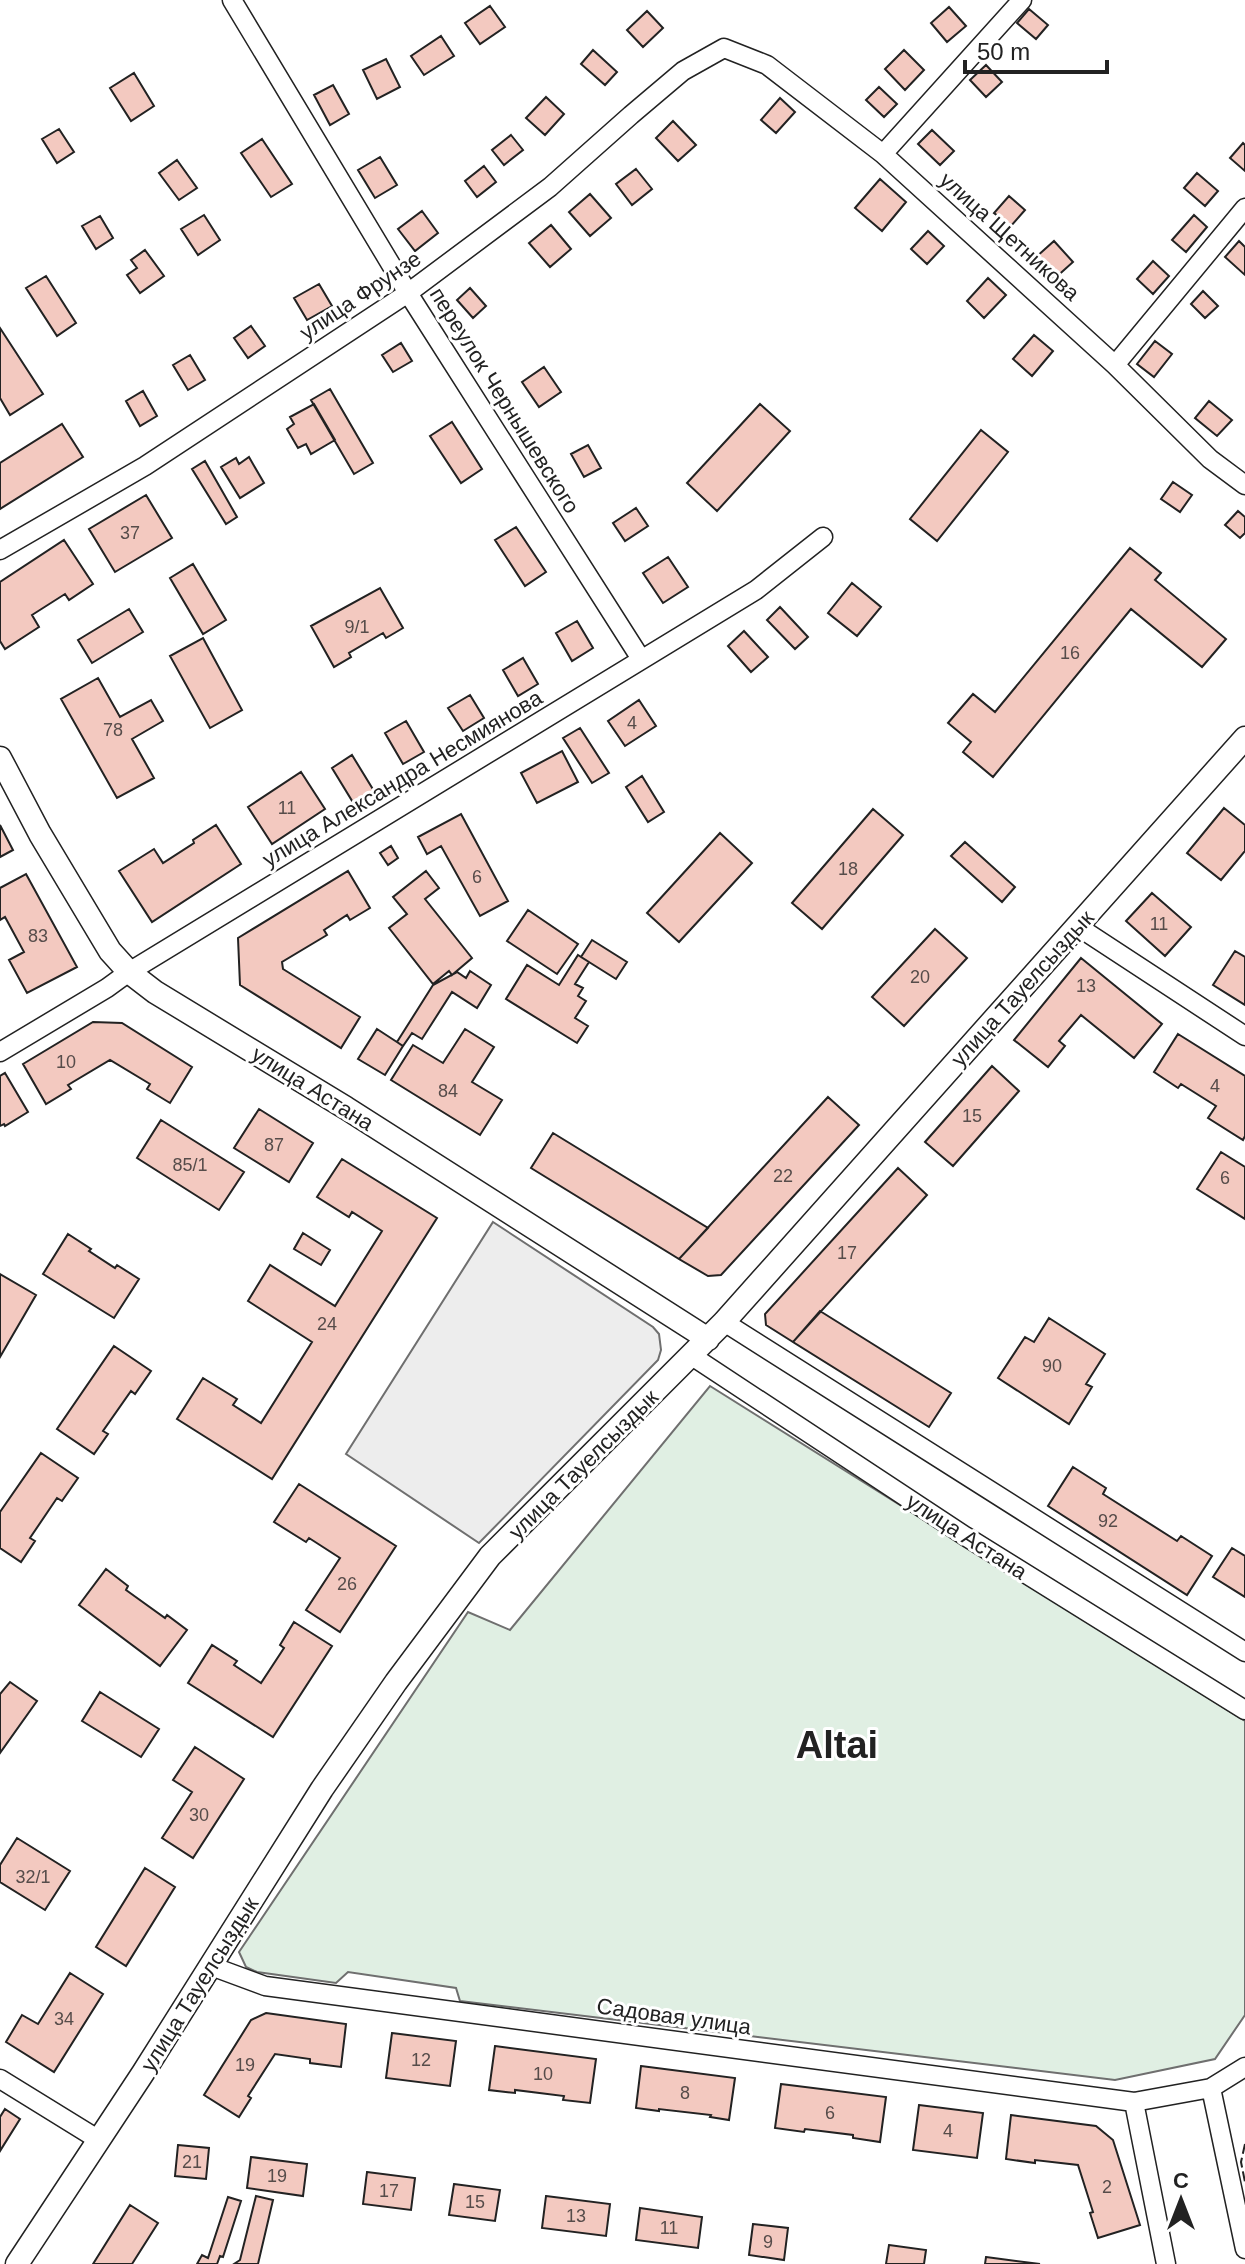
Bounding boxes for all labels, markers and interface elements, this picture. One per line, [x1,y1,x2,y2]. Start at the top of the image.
scale bar [965,24,1107,74]
text: 50 m [977,38,1030,65]
street label: улица Щетникова [935,167,1085,306]
street label: улица Фрунзе [295,246,426,345]
street label: переулок Чернышевского [425,283,584,518]
house number: 37 [120,523,140,543]
house number: 9/1 [344,617,370,637]
house number: 16 [1060,643,1080,663]
street label: улица Александра Несмиянова [258,685,547,872]
house number: 4 [627,713,637,733]
house number: 78 [103,720,123,740]
house number: 11 [278,798,296,818]
house number: 18 [838,859,858,879]
house number: 6 [472,867,482,887]
street label: улица Тауелсыздык [946,905,1099,1071]
house number: 11 [1150,914,1168,934]
house number: 83 [28,926,48,946]
house number: 20 [910,967,930,987]
house number: 13 [1076,976,1096,996]
street label: улица Астана [247,1041,379,1136]
house number: 10 [56,1052,76,1072]
house number: 4 [1210,1076,1220,1096]
house number: 84 [438,1081,458,1101]
house number: 15 [962,1106,982,1126]
house number: 87 [264,1135,284,1155]
house number: 85/1 [172,1155,208,1175]
house number: 22 [773,1166,793,1186]
house number: 6 [1220,1168,1230,1188]
house number: 17 [837,1243,857,1263]
house number: 24 [317,1314,337,1334]
house number: 90 [1042,1356,1062,1376]
street label: улица Тауелсыздык [504,1384,663,1544]
street label: улица Астана [902,1488,1032,1585]
house number: 92 [1098,1511,1118,1531]
house number: 26 [337,1574,357,1594]
district label: Altai [796,1724,878,1766]
house number: 30 [189,1805,209,1825]
house number: 32/1 [15,1867,51,1887]
street label: улица Тауелсыздык [136,1892,263,2076]
street label: Садовая улица [595,1993,753,2040]
house number: 34 [54,2009,74,2029]
house number: 12 [411,2050,431,2070]
house number: 19 [235,2055,255,2075]
house number: 10 [533,2064,553,2084]
house number: 8 [680,2083,690,2103]
house number: 6 [825,2103,835,2123]
house number: 4 [943,2121,953,2141]
house number: 21 [182,2152,202,2172]
north arrow [1141,2160,1221,2240]
house number: 19 [267,2166,287,2186]
text: С [1173,2168,1189,2193]
house number: 2 [1102,2177,1112,2197]
house number: 17 [379,2181,399,2201]
house number: 15 [465,2192,485,2212]
house number: 13 [566,2206,586,2226]
house number: 11 [660,2218,678,2238]
house number: 9 [763,2232,773,2252]

